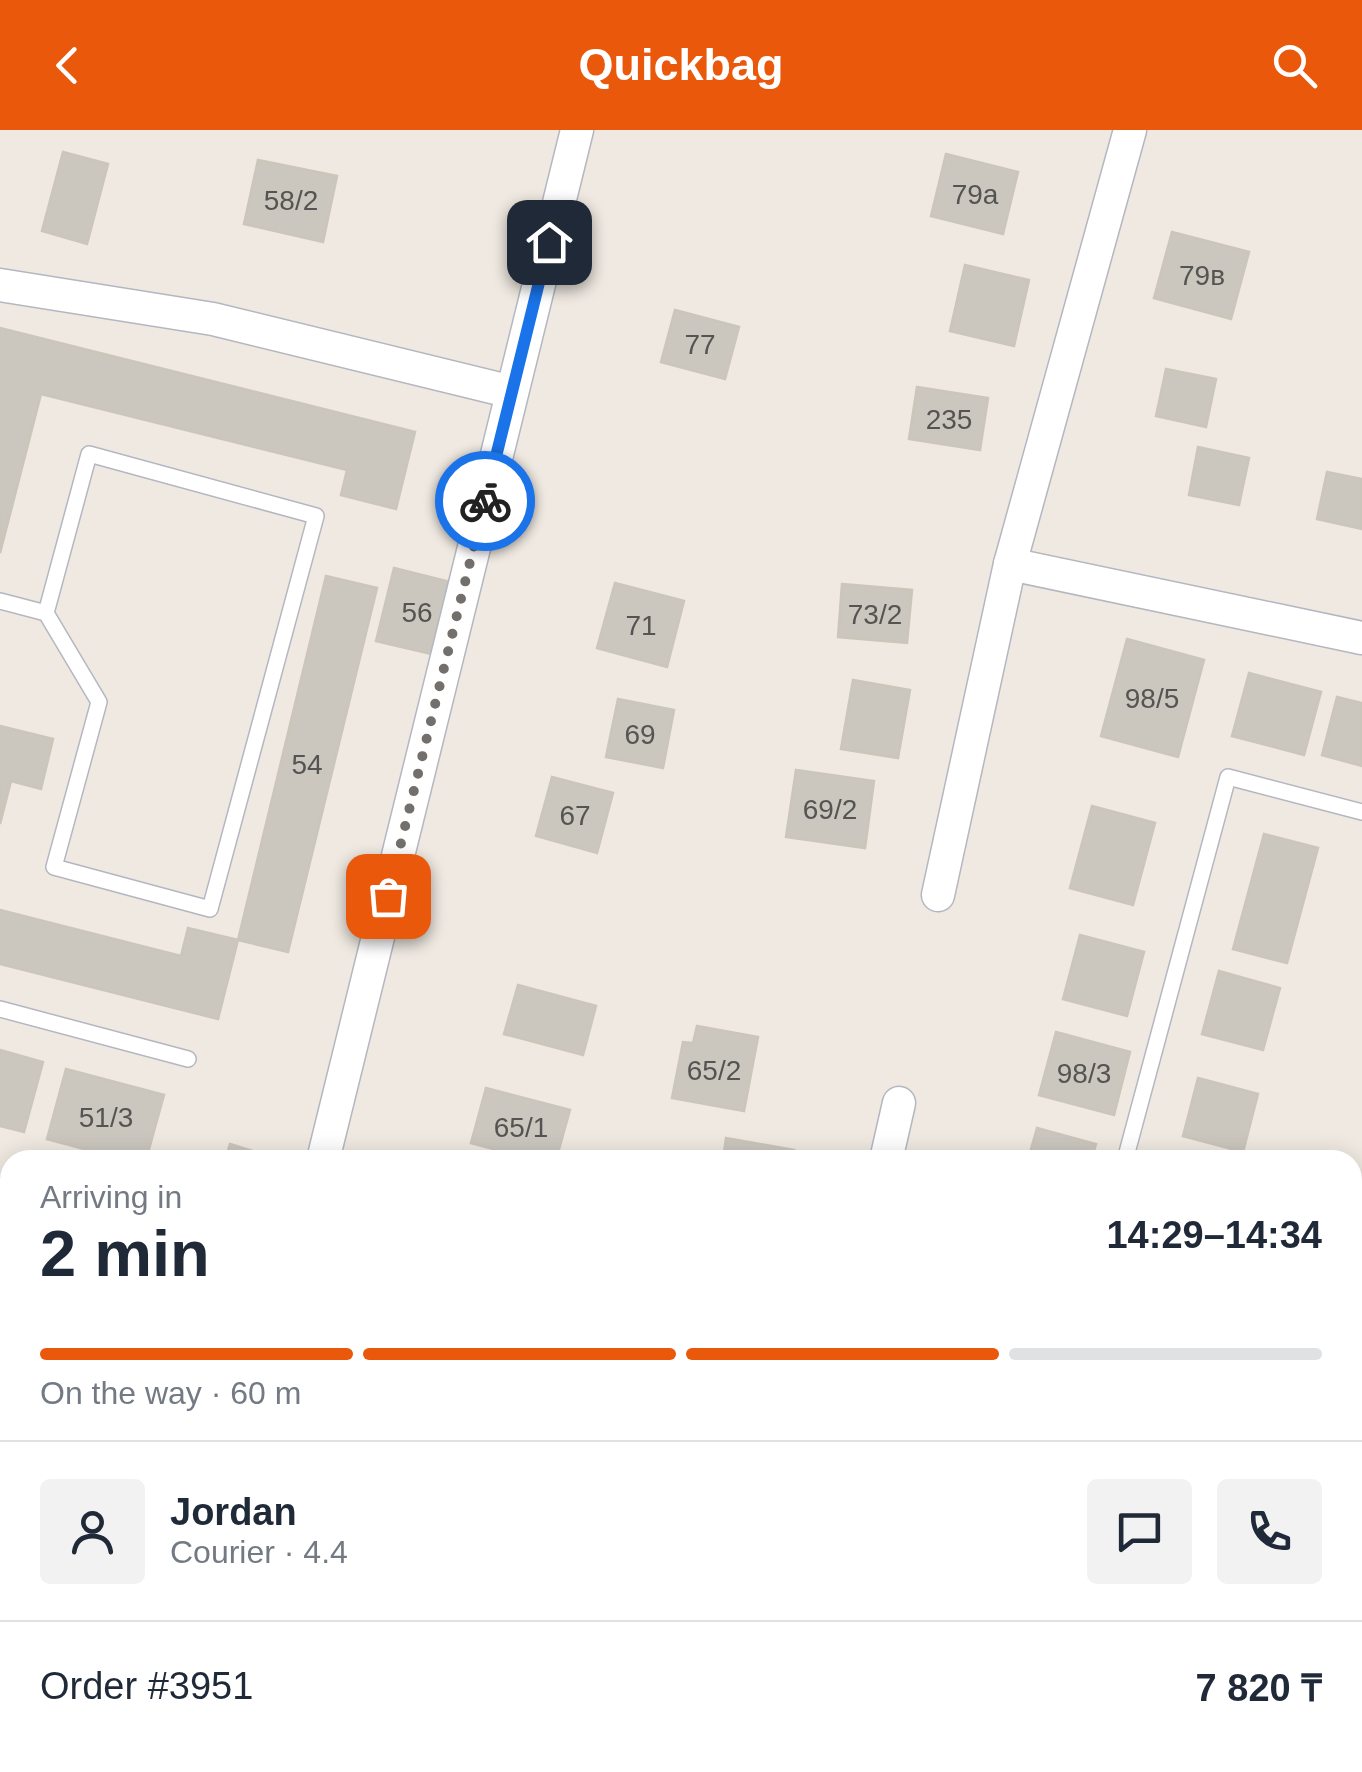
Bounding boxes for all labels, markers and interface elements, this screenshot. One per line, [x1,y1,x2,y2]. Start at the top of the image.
icon: back [40,38,95,93]
icon: search [1267,38,1322,93]
text: Quickbag [578,39,784,90]
house number: 79а [952,179,999,210]
house number: 58/2 [264,185,318,216]
pin [507,200,592,285]
icon: home [522,215,577,270]
house number: 79в [1179,260,1225,291]
house number: 77 [684,329,716,360]
house number: 235 [926,404,972,435]
courier [435,451,535,551]
icon: bike [458,474,513,529]
house number: 56 [401,597,433,628]
house number: 73/2 [848,599,902,630]
house number: 71 [625,610,657,641]
house number: 98/5 [1125,683,1179,714]
house number: 69 [624,719,656,750]
house number: 54 [291,749,323,780]
house number: 69/2 [803,794,857,825]
house number: 67 [559,800,591,831]
pin [346,854,431,939]
icon: bag [361,869,416,924]
house number: 65/2 [687,1055,741,1086]
house number: 98/3 [1057,1058,1111,1089]
house number: 51/3 [79,1102,133,1133]
house number: 65/1 [494,1112,548,1143]
text: Arriving in [40,1179,182,1215]
text: 14:29–14:34 [1106,1214,1322,1256]
text: 2 min [40,1217,210,1290]
text: On the way · 60 m [40,1375,301,1411]
button: person [40,1479,145,1584]
button: chat [1087,1479,1192,1584]
button: phone [1217,1479,1322,1584]
text: Jordan [170,1491,297,1533]
text: Courier · 4.4 [170,1534,348,1570]
text: Order #3951 [40,1665,253,1707]
text: 7 820 ₸ [1196,1667,1322,1709]

